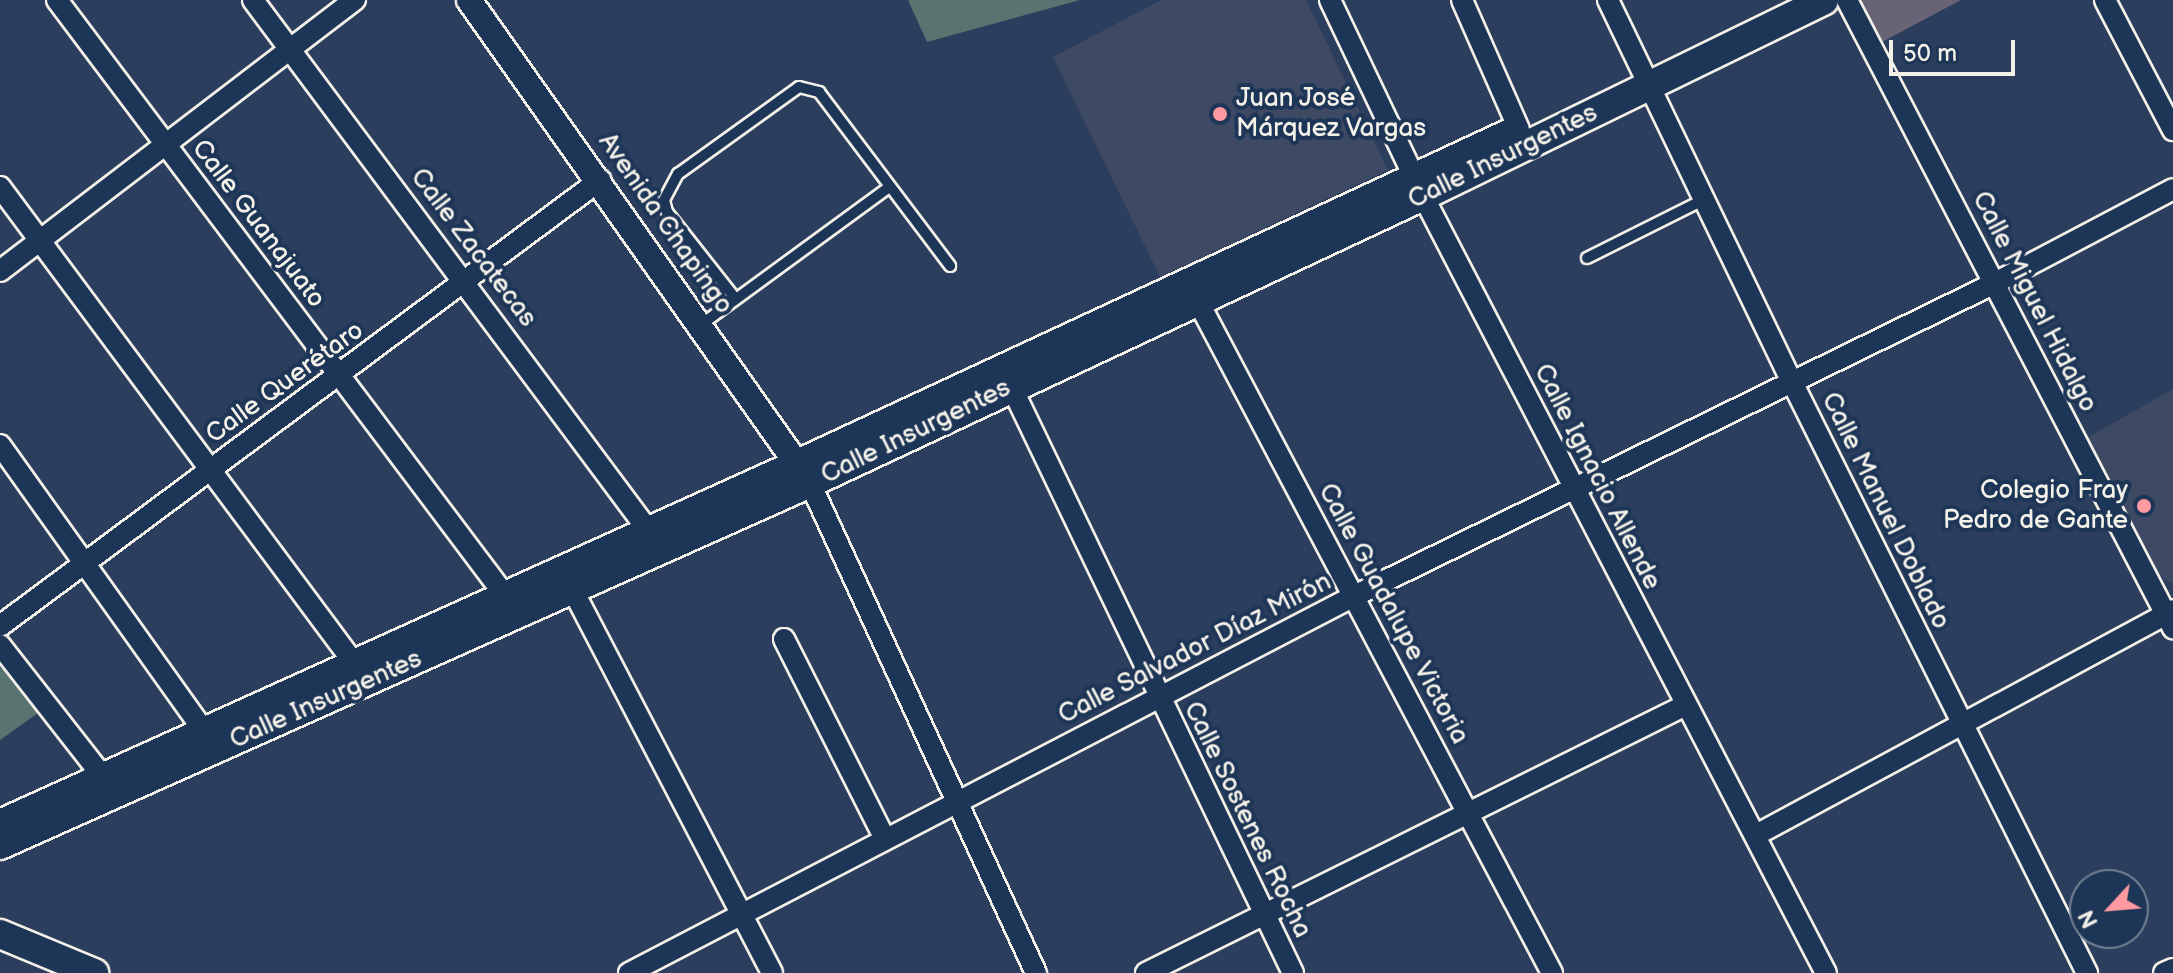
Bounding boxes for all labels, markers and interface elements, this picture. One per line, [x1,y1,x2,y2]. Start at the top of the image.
scale bar [1893,24,2019,74]
text: 50 m [1903,39,1957,68]
place label: Juan José Márquez Vargas [1236,83,1427,144]
street label: Calle Insurgentes [1403,98,1603,216]
marker: Juan José Márquez Vargas [1211,105,1229,123]
street label: Avenida Chapingo [591,128,739,320]
street label: Calle Guanajuato [185,134,331,314]
street label: Calle Zacatecas [403,163,543,333]
street label: Calle Miguel Hidalgo [1965,186,2103,418]
street label: Calle Querétaro [200,315,370,451]
street label: Calle Ignacio Allende [1527,359,1667,595]
street label: Calle Insurgentes [816,373,1016,491]
street label: Calle Manuel Doblado [1814,388,1956,634]
place label: Colegio Fray Pedro de Gante [1943,475,2128,536]
street label: Calle Guadalupe Victoria [1311,478,1475,750]
marker: Colegio Fray Pedro de Gante [2135,497,2153,515]
street label: Calle Salvador Díaz Mirón [1053,566,1337,732]
street label: Calle Insurgentes [225,644,427,756]
street label: Calle Sostenes Rocha [1176,697,1318,943]
north arrow [2069,869,2149,949]
text: N [2073,906,2105,932]

